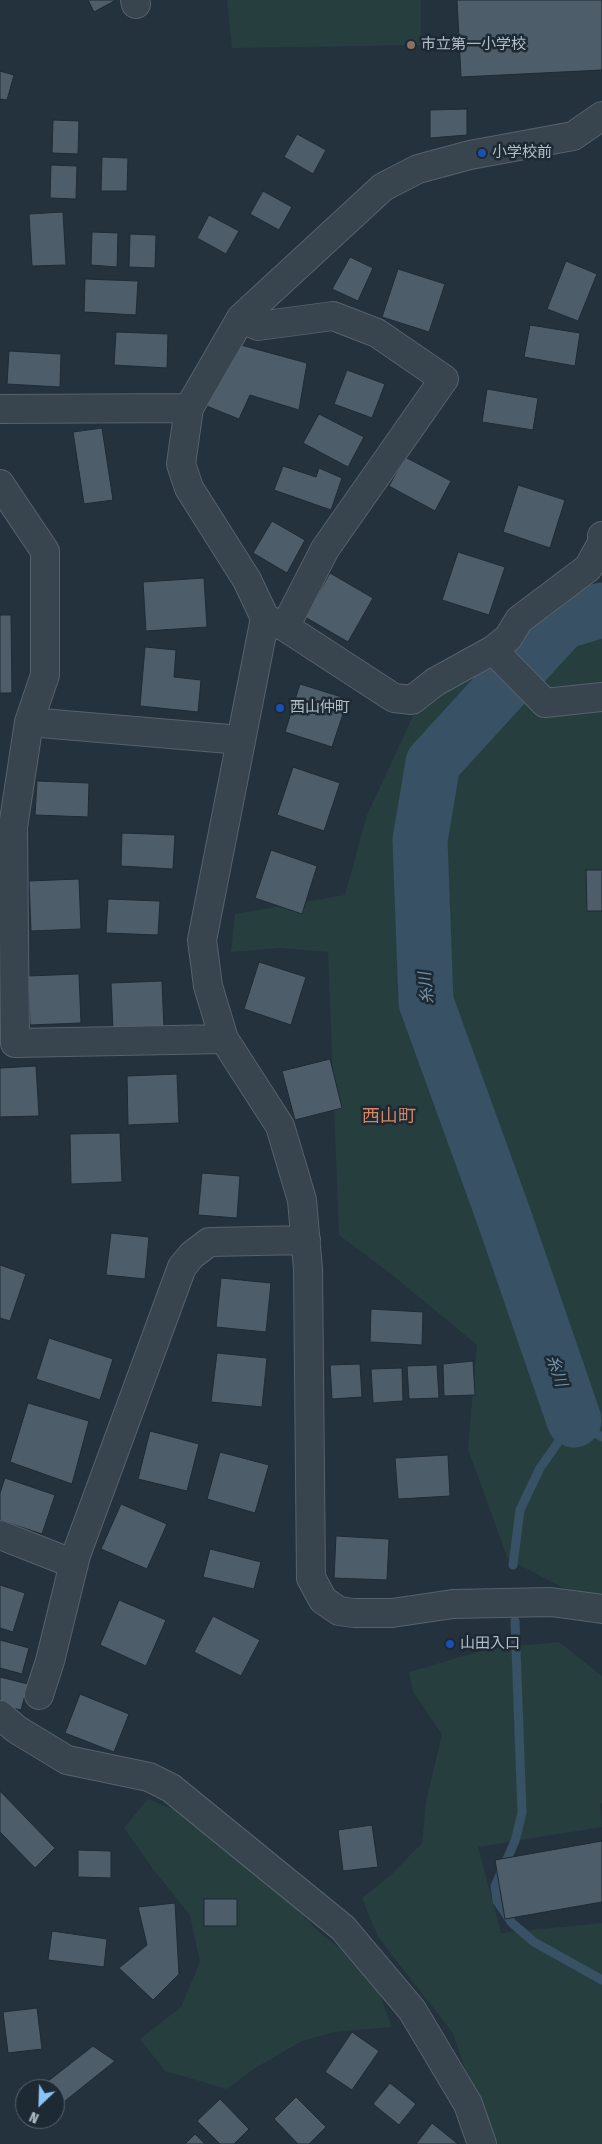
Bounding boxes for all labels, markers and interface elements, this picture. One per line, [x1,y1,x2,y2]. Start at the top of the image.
place label: 市立第一小学校 [421,36,526,54]
marker: 市立第一小学校 [405,39,417,51]
place label: 小学校前 [492,144,552,162]
marker: 小学校前 [476,147,488,159]
place label: 西山仲町 [290,699,350,717]
marker: 西山仲町 [274,702,286,714]
water label: 糸川 [416,971,438,1005]
district label: 西山町 [362,1106,416,1128]
water label: 糸川 [542,1353,570,1389]
place label: 山田入口 [460,1635,520,1653]
marker: 山田入口 [444,1638,456,1650]
north arrow [15,2079,65,2129]
text: N [27,2108,41,2127]

